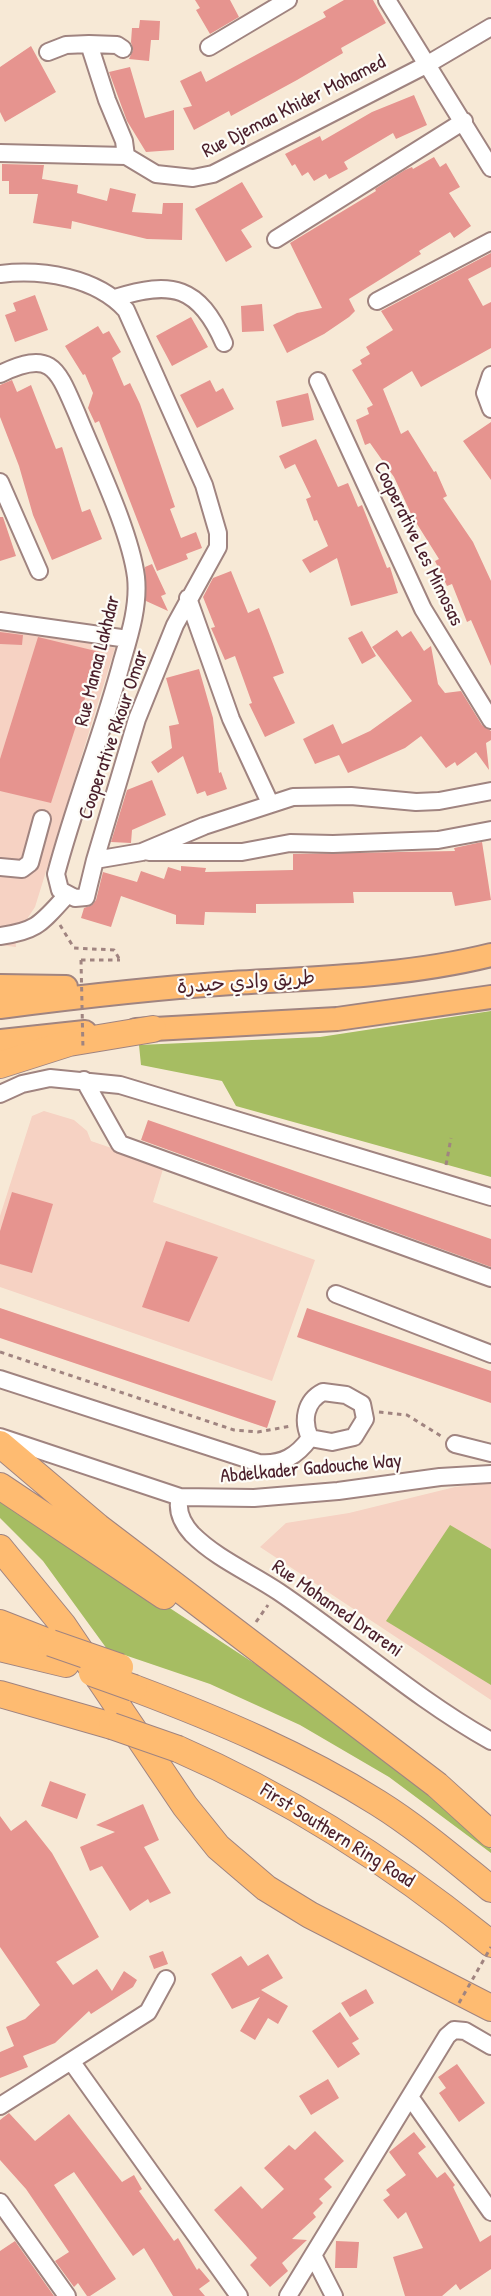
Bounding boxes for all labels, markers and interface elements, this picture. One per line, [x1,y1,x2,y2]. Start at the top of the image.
street label: Rue Djemaa Khider Mohamed [198,50,390,164]
street label: Cooperative Les Mimosas [368,458,468,630]
street label: Rue Manaa Lakhdar [70,593,126,729]
street label: Cooperative Rkour Omar [74,647,154,823]
street label: طريق وادي حيدرة [176,966,316,1000]
street label: Abdelkader Gadouche Way [219,1449,403,1489]
street label: Rue Mohamed Drareni [267,1555,407,1663]
street label: First Southern Ring Road [255,1779,419,1893]

